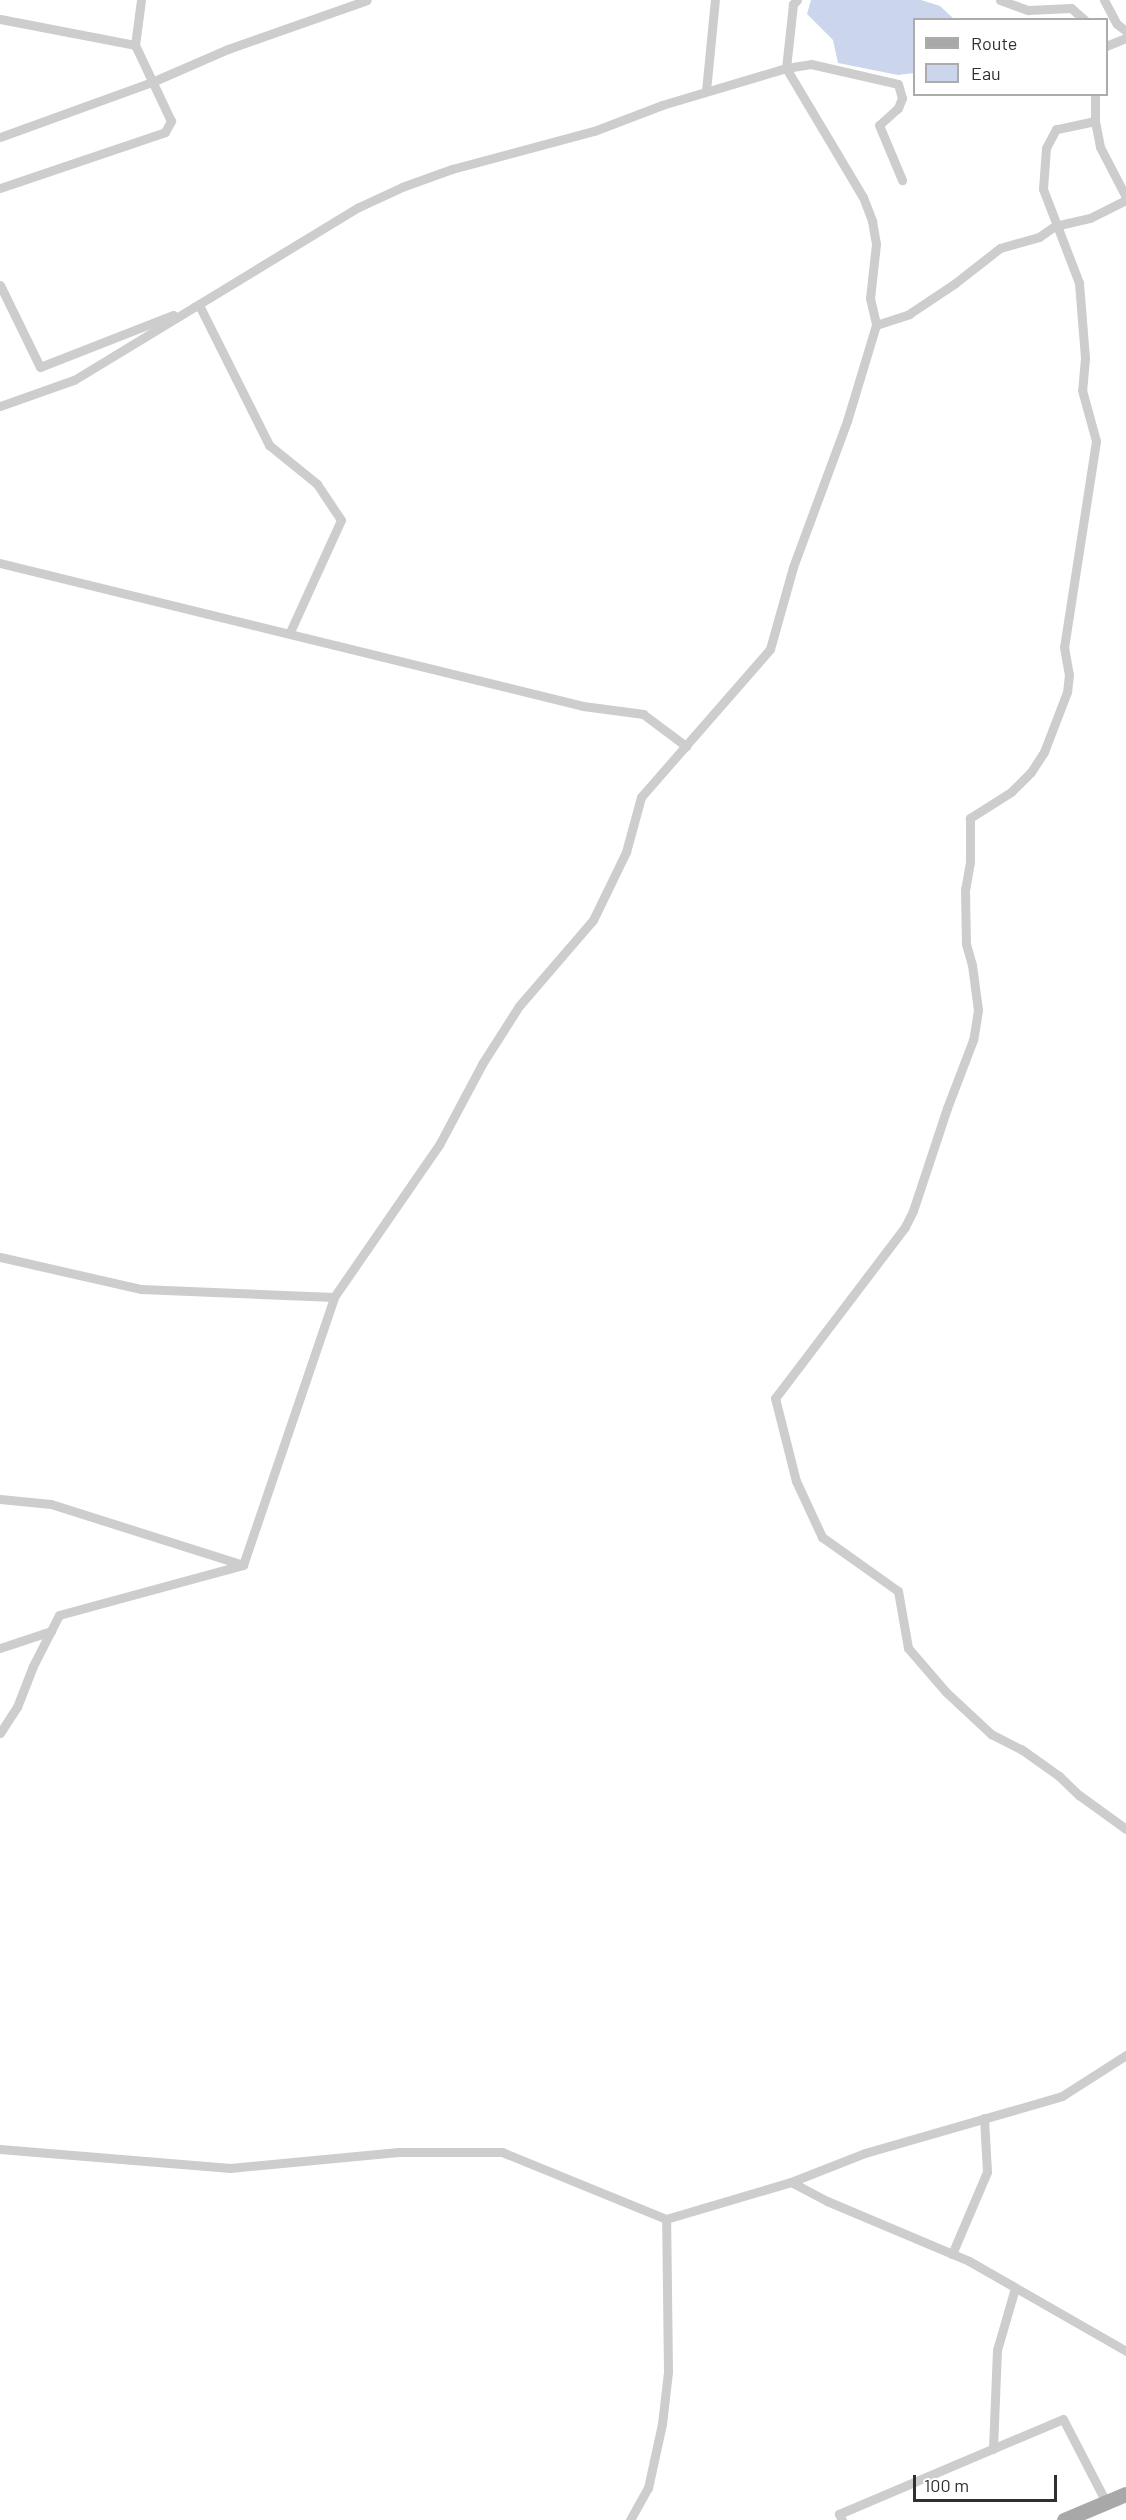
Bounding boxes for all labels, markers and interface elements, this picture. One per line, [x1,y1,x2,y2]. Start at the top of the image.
legend [913,18,1108,96]
text: Route [971,32,1017,54]
text: Eau [971,62,1001,84]
scale bar [916,2463,1060,2501]
text: 100 m [924,2474,969,2496]

